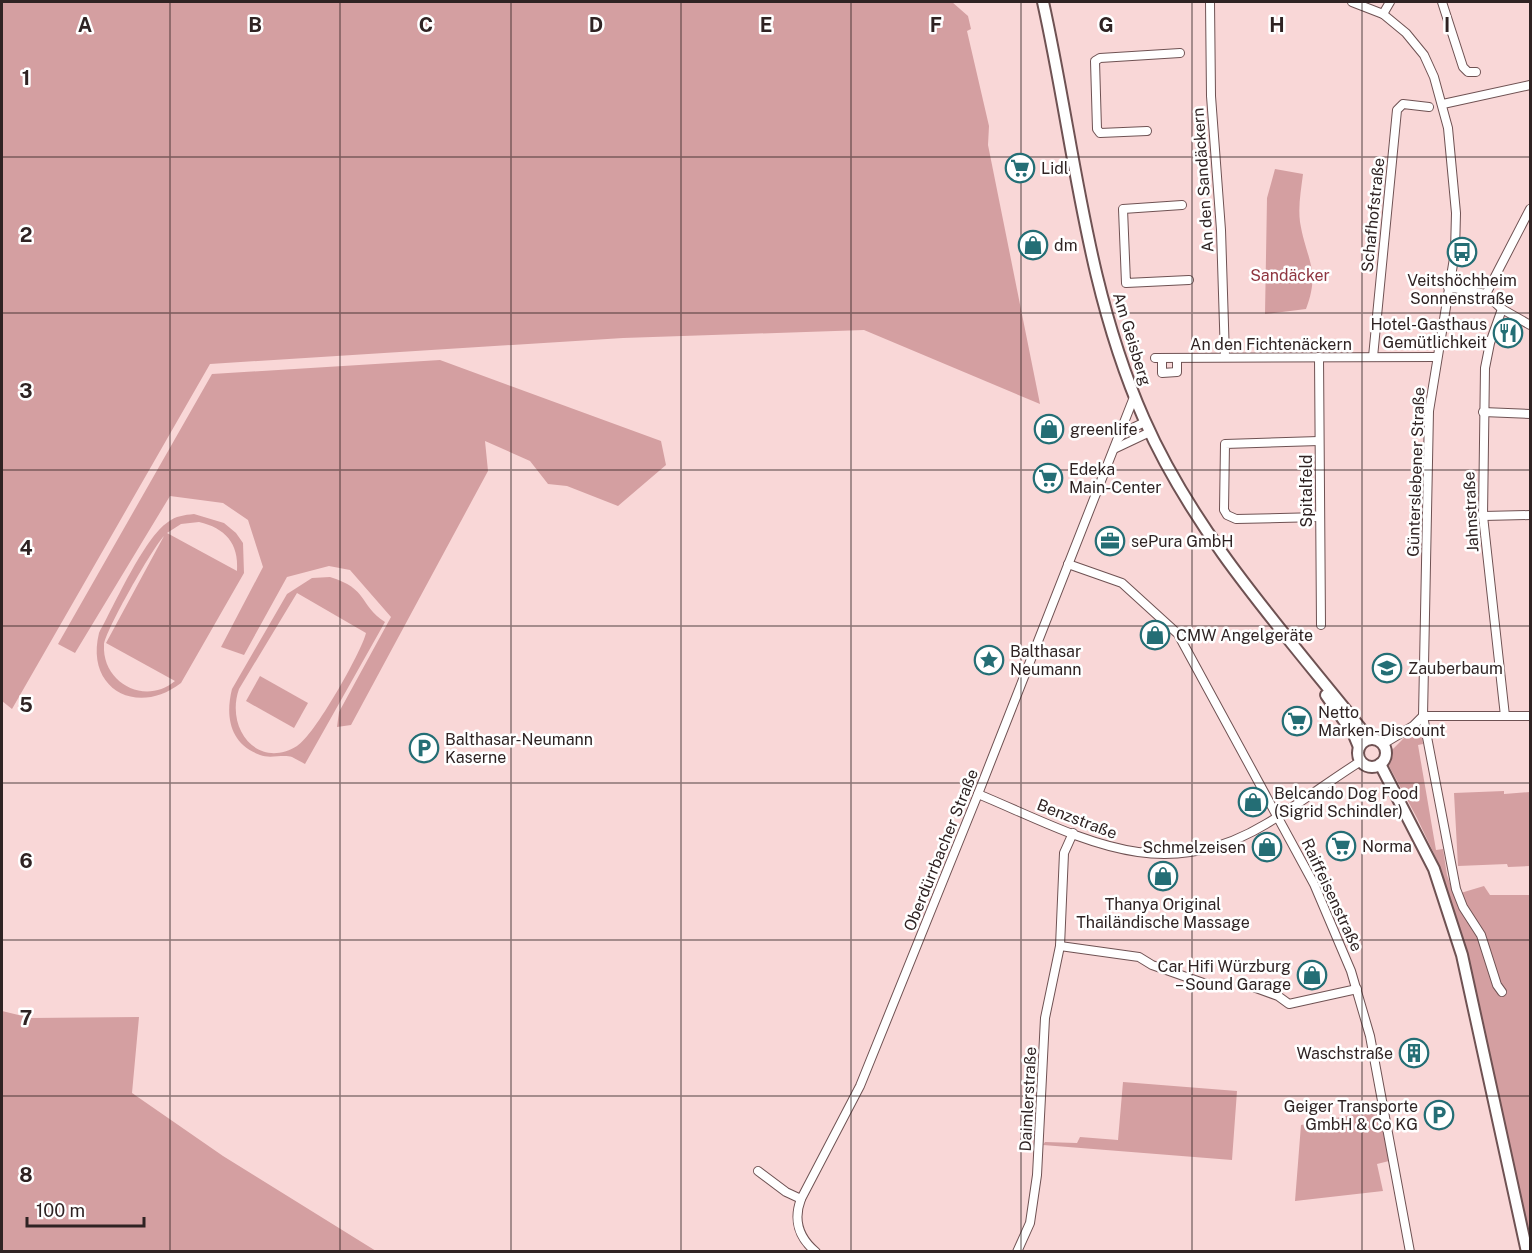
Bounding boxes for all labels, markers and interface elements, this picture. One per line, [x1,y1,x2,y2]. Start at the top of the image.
text: A [78,13,92,37]
text: B [248,13,262,37]
text: C [419,13,433,37]
text: D [589,13,603,37]
text: E [760,13,772,37]
text: F [930,13,942,37]
text: G [1098,13,1114,37]
text: H [1269,13,1285,37]
text: I [1444,13,1450,37]
text: 1 [22,66,30,90]
street label: An den Sandäckern [1188,107,1218,253]
supermarket icon: Lidl [1004,152,1036,184]
street label: Schafhofstraße [1358,157,1388,273]
place label: Lidl [1041,159,1069,178]
text: 2 [20,223,32,247]
shop icon: dm [1017,229,1049,261]
place label: dm [1054,236,1078,255]
bus stop icon: Veitshöchheim Sonnenstraße [1446,236,1478,268]
park label: Sandäcker [1250,266,1330,285]
place label: Veitshöchheim Sonnenstraße [1407,271,1517,308]
street label: Am Geisberg [1109,290,1155,388]
place label: Hotel-Gasthaus Gemütlichkeit [1370,315,1487,352]
restaurant icon: Hotel-Gasthaus Gemütlichkeit [1492,317,1524,349]
street label: An den Fichtenäckern [1190,335,1352,354]
text: 3 [19,379,33,403]
street label: Günterslebener Straße [1404,387,1428,557]
shop icon: greenlife [1033,413,1065,445]
place label: greenlife [1070,420,1137,439]
street label: Spitalfeld [1297,455,1316,528]
place label: Edeka Main-Center [1069,460,1162,497]
supermarket icon: Edeka Main-Center [1032,462,1064,494]
street label: Jahnstraße [1459,471,1483,553]
office icon: sePura GmbH [1094,525,1126,557]
place label: sePura GmbH [1131,532,1234,551]
text: 4 [19,536,33,560]
shop icon: CMW Angelgeräte [1139,619,1171,651]
place label: CMW Angelgeräte [1176,626,1313,645]
place label: Balthasar Neumann [1010,642,1082,679]
place icon: Balthasar Neumann [973,644,1005,676]
school or university icon: Zauberbaum [1371,652,1403,684]
place label: Zauberbaum [1408,659,1503,678]
text: 5 [19,693,33,717]
place label: Netto Marken-Discount [1318,703,1445,740]
supermarket icon: Netto Marken-Discount [1281,705,1313,737]
place label: Balthasar-Neumann Kaserne [445,730,593,767]
parking icon: Balthasar-Neumann Kaserne [408,732,440,764]
street label: Oberdürrbacher Straße [900,766,982,934]
place label: Belcando Dog Food (Sigrid Schindler) [1274,784,1418,821]
shop icon: Belcando Dog Food (Sigrid Schindler) [1237,786,1269,818]
street label: Benzstraße [1034,795,1120,843]
supermarket icon: Norma [1325,830,1357,862]
shop icon: Schmelzeisen [1251,831,1283,863]
street label: Raiffeisenstraße [1298,836,1366,954]
place label: Norma [1362,837,1412,856]
place label: Schmelzeisen [1143,838,1246,857]
text: 6 [19,849,33,873]
shop icon: Thanya Original Thailändische Massage [1147,860,1179,892]
place label: Thanya Original Thailändische Massage [1076,895,1250,932]
place label: Car Hifi Würzburg – Sound Garage [1158,957,1291,994]
shop icon: Car Hifi Würzburg – Sound Garage [1296,959,1328,991]
text: 7 [20,1006,32,1030]
building icon: Waschstraße [1398,1037,1430,1069]
place label: Waschstraße [1296,1044,1393,1063]
street label: Daimlerstraße [1016,1046,1040,1152]
place label: Geiger Transporte GmbH & Co KG [1284,1097,1418,1134]
parking icon: Geiger Transporte GmbH & Co KG [1423,1099,1455,1131]
text: 8 [19,1163,33,1187]
scale bar [27,1190,144,1228]
text: 100 m [36,1200,85,1221]

